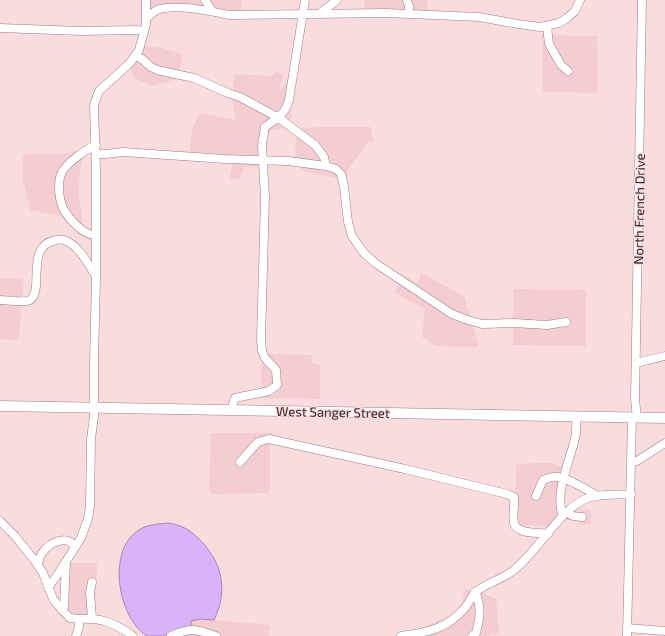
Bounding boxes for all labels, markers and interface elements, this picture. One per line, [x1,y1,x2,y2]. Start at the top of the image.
street label: North French Drive [630,153,648,265]
street label: West Sanger Street [276,403,390,421]

